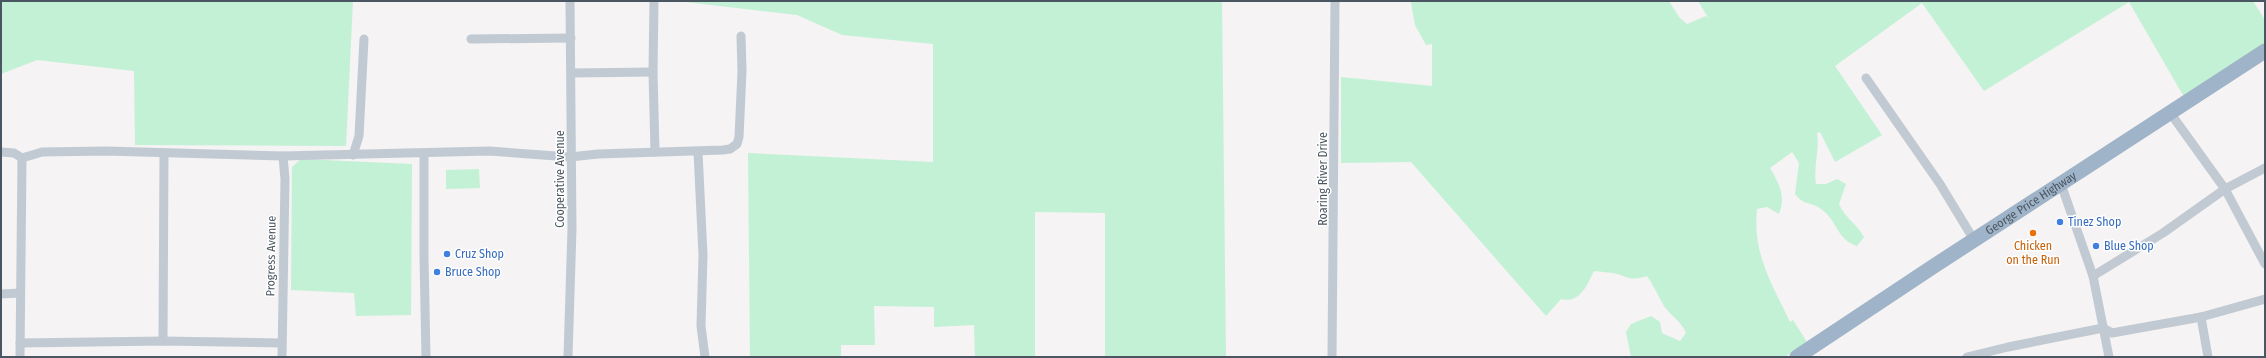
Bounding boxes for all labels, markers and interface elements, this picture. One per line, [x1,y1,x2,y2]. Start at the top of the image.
street label: Cooperative Avenue [553,130,567,228]
street label: Roaring River Drive [1316,132,1330,226]
street label: George Price Highway [1983,168,2079,238]
place label: Tinez Shop [2068,215,2121,229]
street label: Progress Avenue [263,216,279,296]
marker: Tinez Shop [2055,217,2065,227]
marker: Chicken on the Run [2028,228,2038,238]
place label: Chicken on the Run [2006,239,2060,267]
place label: Blue Shop [2104,239,2154,253]
marker: Blue Shop [2091,241,2101,251]
place label: Cruz Shop [455,247,504,261]
marker: Cruz Shop [442,249,452,259]
place label: Bruce Shop [445,265,501,279]
marker: Bruce Shop [432,267,442,277]

